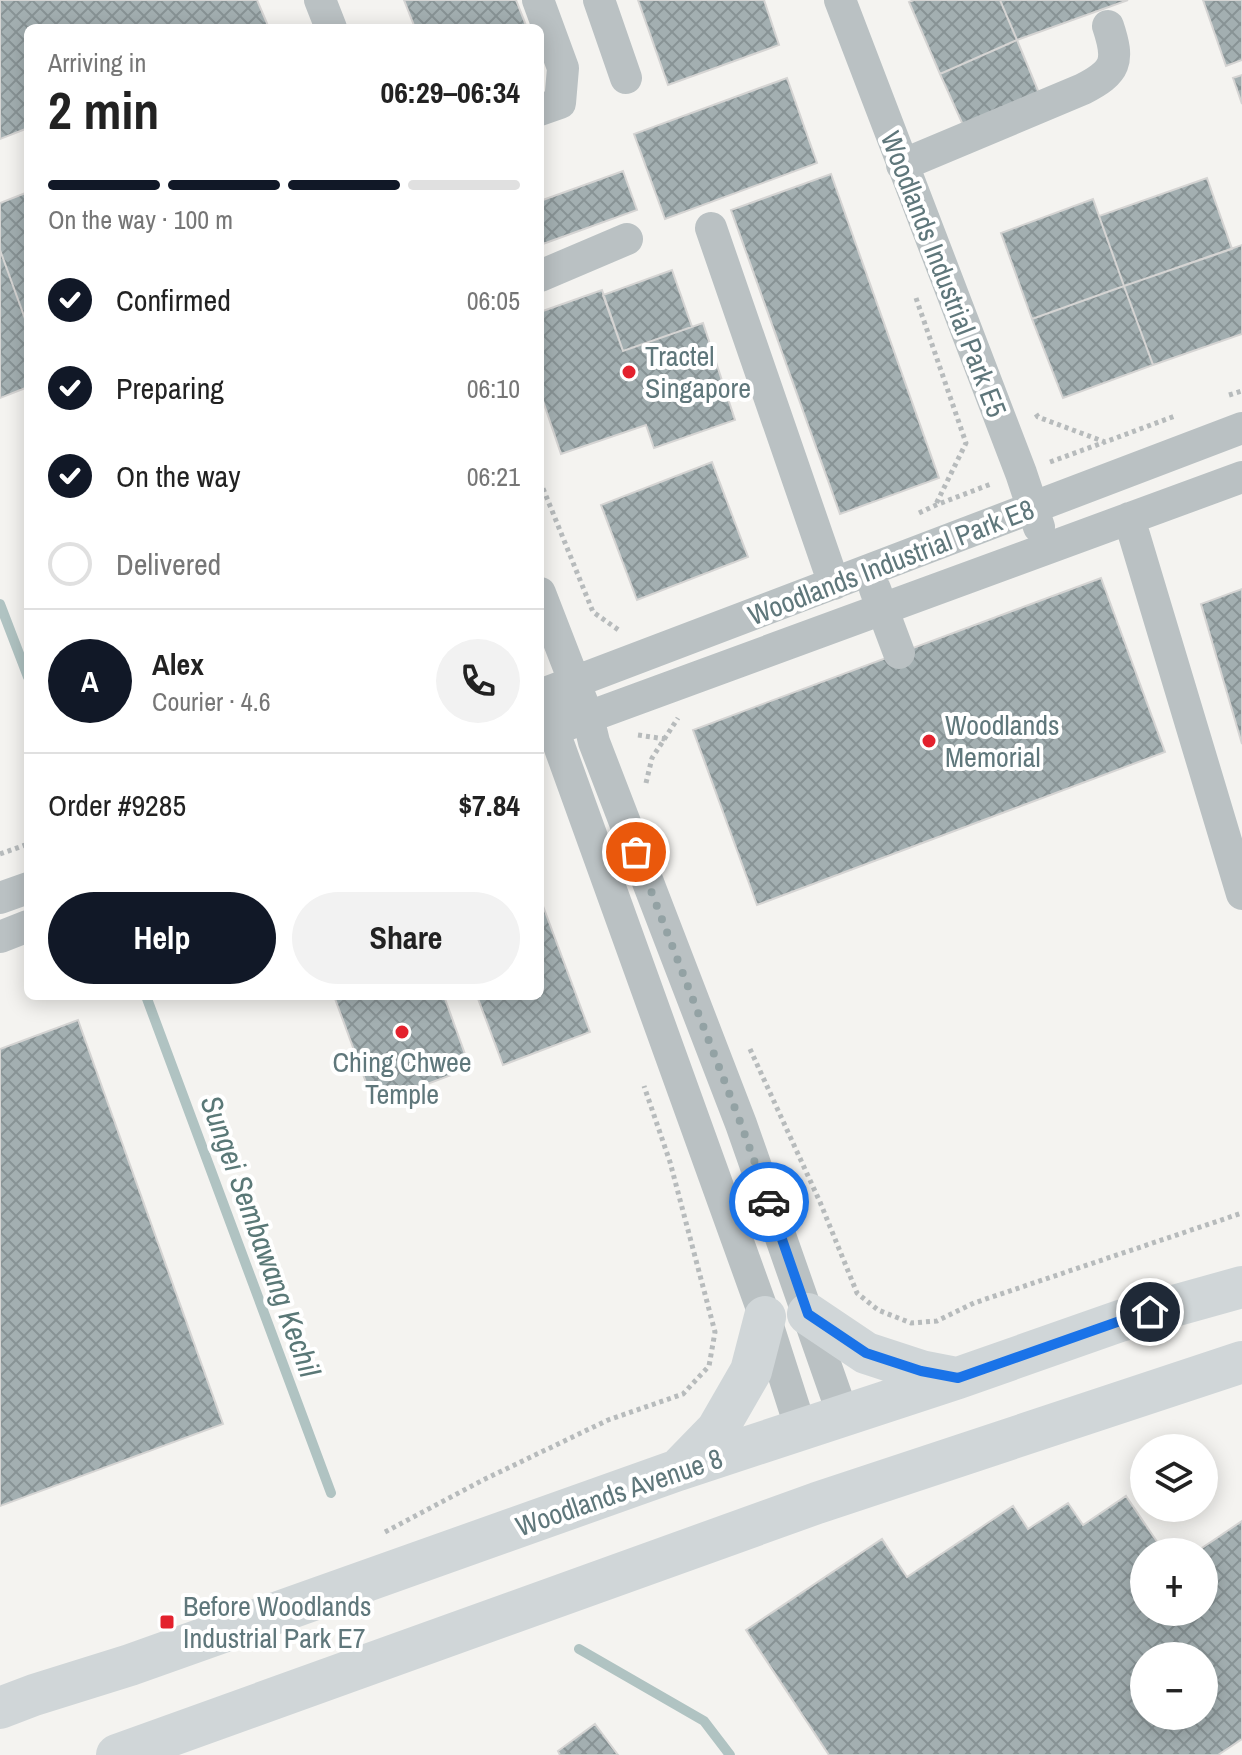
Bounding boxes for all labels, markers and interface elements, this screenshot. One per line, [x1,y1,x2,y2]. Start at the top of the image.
text: Arriving in [48,45,146,80]
text: 06:29–06:34 [381,72,520,112]
text: 2 min [48,75,159,145]
street label: Woodlands Industrial Park E5 [872,126,1016,422]
text: On the way · 100 m [48,202,233,237]
icon: check [48,278,92,322]
text: Confirmed [116,280,231,320]
text: 06:05 [467,283,520,318]
place label: Tractel Singapore [645,337,751,407]
marker: Tractel Singapore [620,363,638,381]
icon: check [48,366,92,410]
text: Preparing [116,368,224,408]
text: 06:10 [467,371,520,406]
icon: check [48,454,92,498]
text: On the way [116,456,240,496]
text: 06:21 [467,459,520,494]
street label: Woodlands Industrial Park E8 [743,490,1039,634]
text: Delivered [116,544,221,584]
button: phone [436,639,520,723]
text: Alex [152,644,204,684]
text: A [81,661,99,701]
text: Courier · 4.6 [152,684,271,719]
place label: Woodlands Memorial [945,706,1059,776]
marker: Woodlands Memorial [920,732,938,750]
text: Order #9285 [48,785,186,825]
text: $7.84 [458,785,520,825]
pin [602,818,670,886]
icon: bag [614,830,658,874]
button: Help [48,892,276,984]
button: Share [292,892,520,984]
marker: Ching Chwee Temple [393,1023,411,1041]
place label: Ching Chwee Temple [332,1043,472,1113]
water label: Sungei Sembawang Kechil [191,1090,331,1383]
courier [729,1162,809,1242]
icon: car [747,1180,791,1224]
pin [1116,1278,1184,1346]
icon: home [1128,1290,1172,1334]
map controls [1130,1434,1218,1730]
button: layers [1130,1434,1218,1522]
street label: Woodlands Avenue 8 [511,1439,727,1545]
button: + [1130,1538,1218,1626]
place label: Before Woodlands Industrial Park E7 [183,1587,372,1657]
marker: Before Woodlands Industrial Park E7 [158,1613,176,1631]
button: − [1130,1642,1218,1730]

